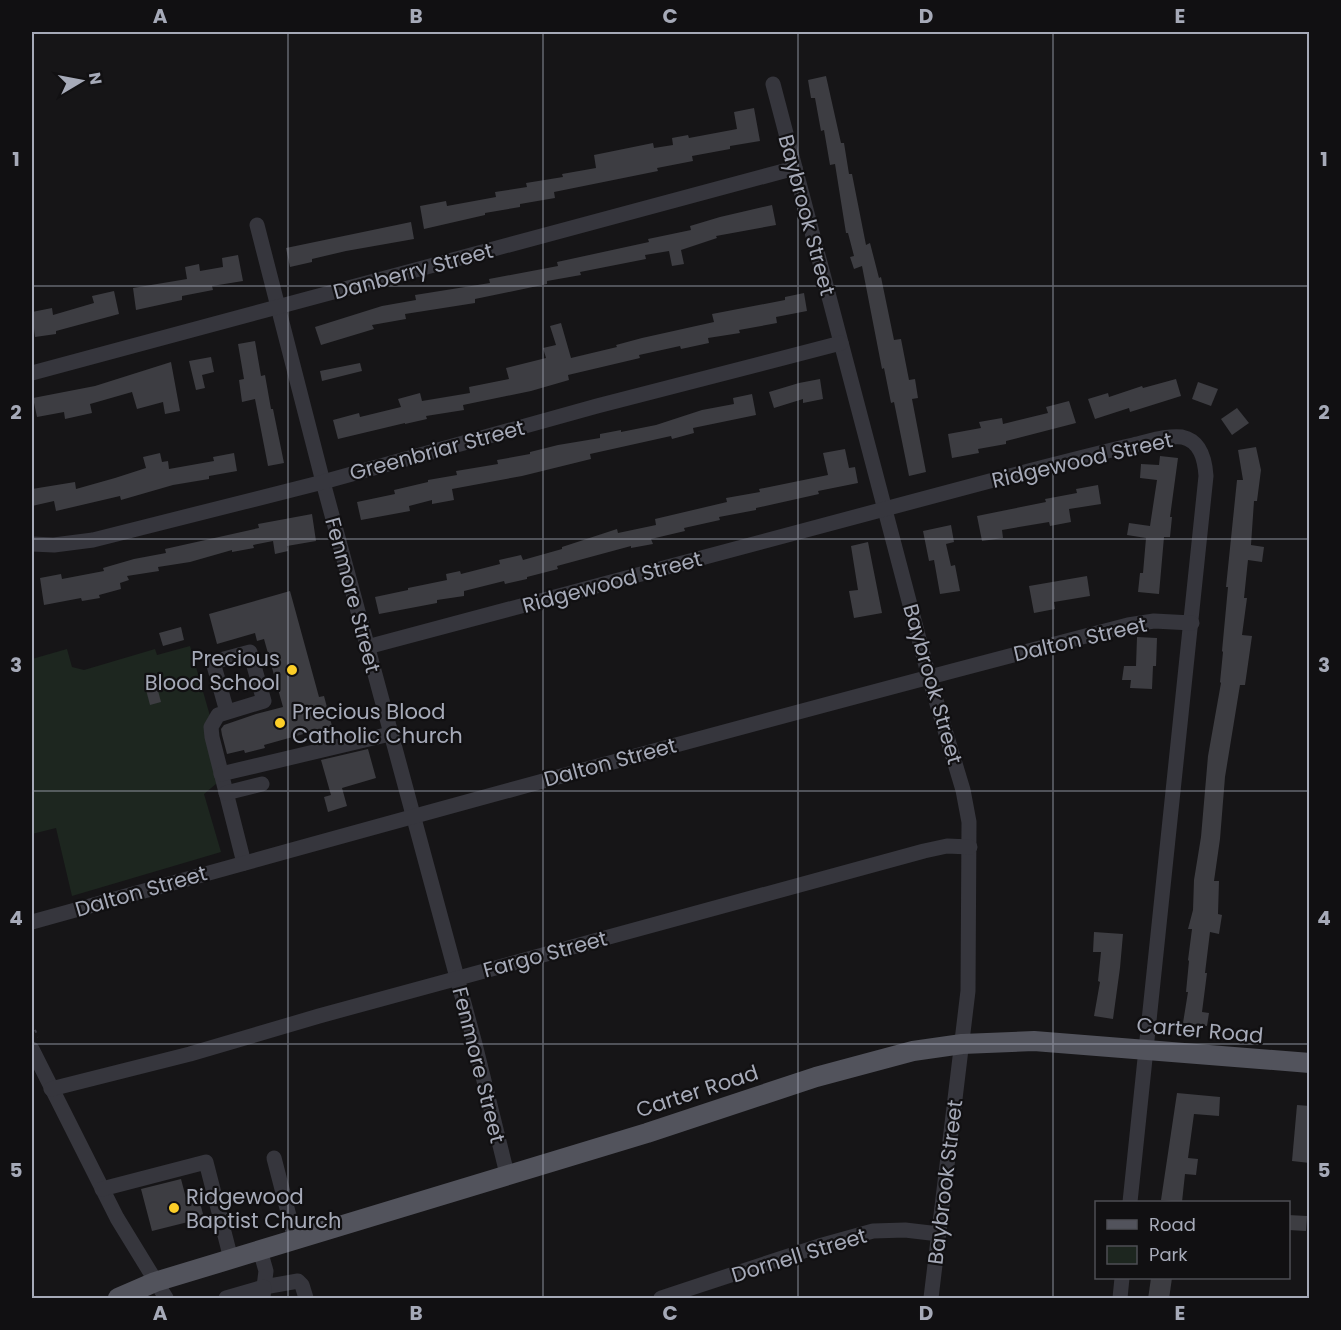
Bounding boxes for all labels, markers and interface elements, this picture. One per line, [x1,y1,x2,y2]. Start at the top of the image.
text: A [153,2,168,30]
text: B [409,2,423,30]
text: C [662,2,678,30]
text: D [919,2,933,30]
text: E [1175,2,1185,30]
north arrow [51,51,111,111]
text: N [83,71,108,86]
street label: Baybrook Street [772,131,842,299]
text: 1 [12,145,20,173]
text: 1 [1320,145,1328,173]
street label: Danberry Street [330,236,496,306]
text: 2 [10,398,22,426]
text: 2 [1318,398,1330,426]
street label: Greenbriar Street [346,413,528,487]
street label: Ridgewood Street [989,425,1175,495]
street label: Fenmore Street [318,514,388,676]
street label: Ridgewood Street [519,544,705,620]
street label: Baybrook Street [896,600,970,768]
street label: Dalton Street [1011,610,1149,668]
place label: Precious Blood School [145,644,280,697]
text: 3 [10,651,22,679]
text: 3 [1318,651,1330,679]
marker: Precious Blood School [285,663,299,677]
place label: Precious Blood Catholic Church [292,697,463,750]
marker: Precious Blood Catholic Church [273,716,287,730]
street label: Dalton Street [541,730,679,794]
street label: Dalton Street [72,858,210,924]
text: 4 [9,904,23,932]
text: 4 [1317,904,1331,932]
street label: Fargo Street [480,924,610,984]
street label: Fenmore Street [446,984,512,1146]
street label: Carter Road [1136,1010,1264,1050]
street label: Carter Road [632,1058,762,1124]
street label: Baybrook Street [921,1098,969,1266]
text: 5 [10,1156,23,1184]
text: 5 [1318,1156,1331,1184]
place label: Ridgewood Baptist Church [186,1182,341,1235]
marker: Ridgewood Baptist Church [167,1201,181,1215]
legend [1095,1201,1290,1279]
text: Road [1149,1212,1196,1237]
street label: Dornell Street [728,1221,870,1289]
text: Park [1149,1242,1188,1267]
text: A [153,1299,168,1327]
text: B [409,1299,423,1327]
text: C [662,1299,678,1327]
text: D [919,1299,933,1327]
text: E [1175,1299,1185,1327]

